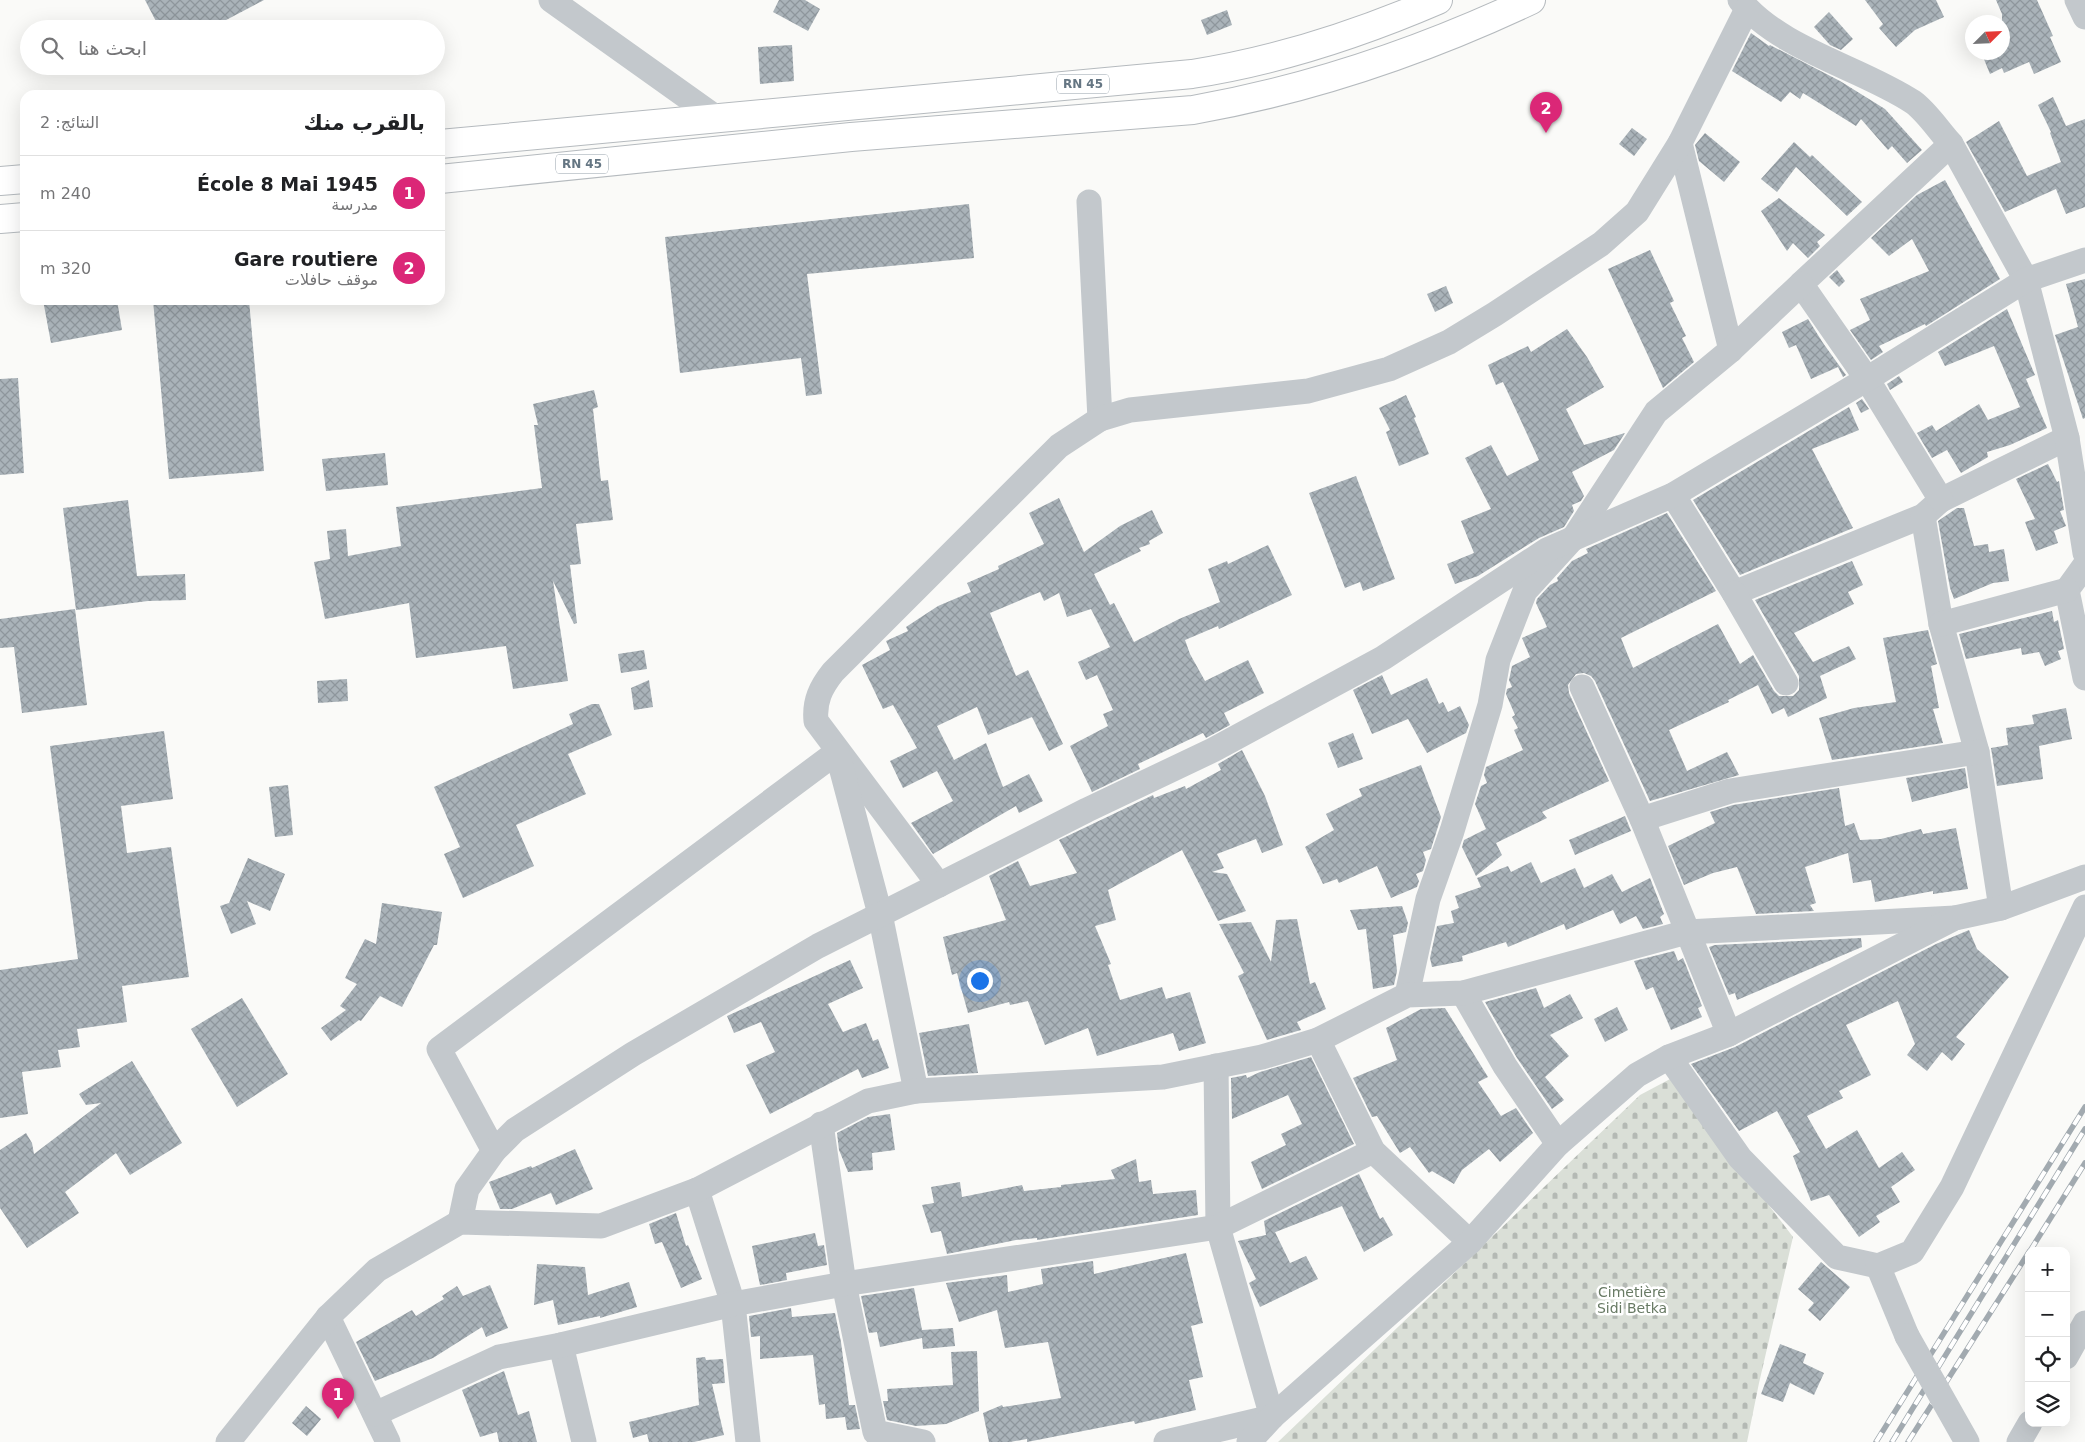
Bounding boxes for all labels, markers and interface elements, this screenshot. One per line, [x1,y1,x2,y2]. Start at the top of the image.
north arrow [1965,15,2010,60]
search box [20,20,445,75]
icon: search [38,34,66,62]
text: ابحث هنا [78,37,147,59]
road number: RN 45 [1057,74,1109,94]
pin: 2 [1530,92,1562,133]
text: بالقرب منك [304,111,425,135]
text: النتائج: 2 [40,113,99,132]
road number: RN 45 [556,154,608,173]
text: École 8 Mai 1945 [197,173,378,195]
text: 240 m [40,184,91,203]
text: 1 [403,184,415,203]
text: مدرسة [331,195,378,214]
text: Gare routiere [234,248,378,270]
text: 320 m [40,259,91,278]
text: 2 [403,259,415,278]
text: موقف حافلات [285,270,378,289]
your location [967,968,993,994]
map controls [2025,1247,2070,1427]
button: + [2025,1247,2070,1292]
park label: Cimetière Sidi Betka [1597,1284,1667,1316]
button: − [2025,1292,2070,1337]
button: locate [2025,1337,2070,1382]
pin: 1 [322,1378,354,1419]
button: layers [2025,1382,2070,1427]

